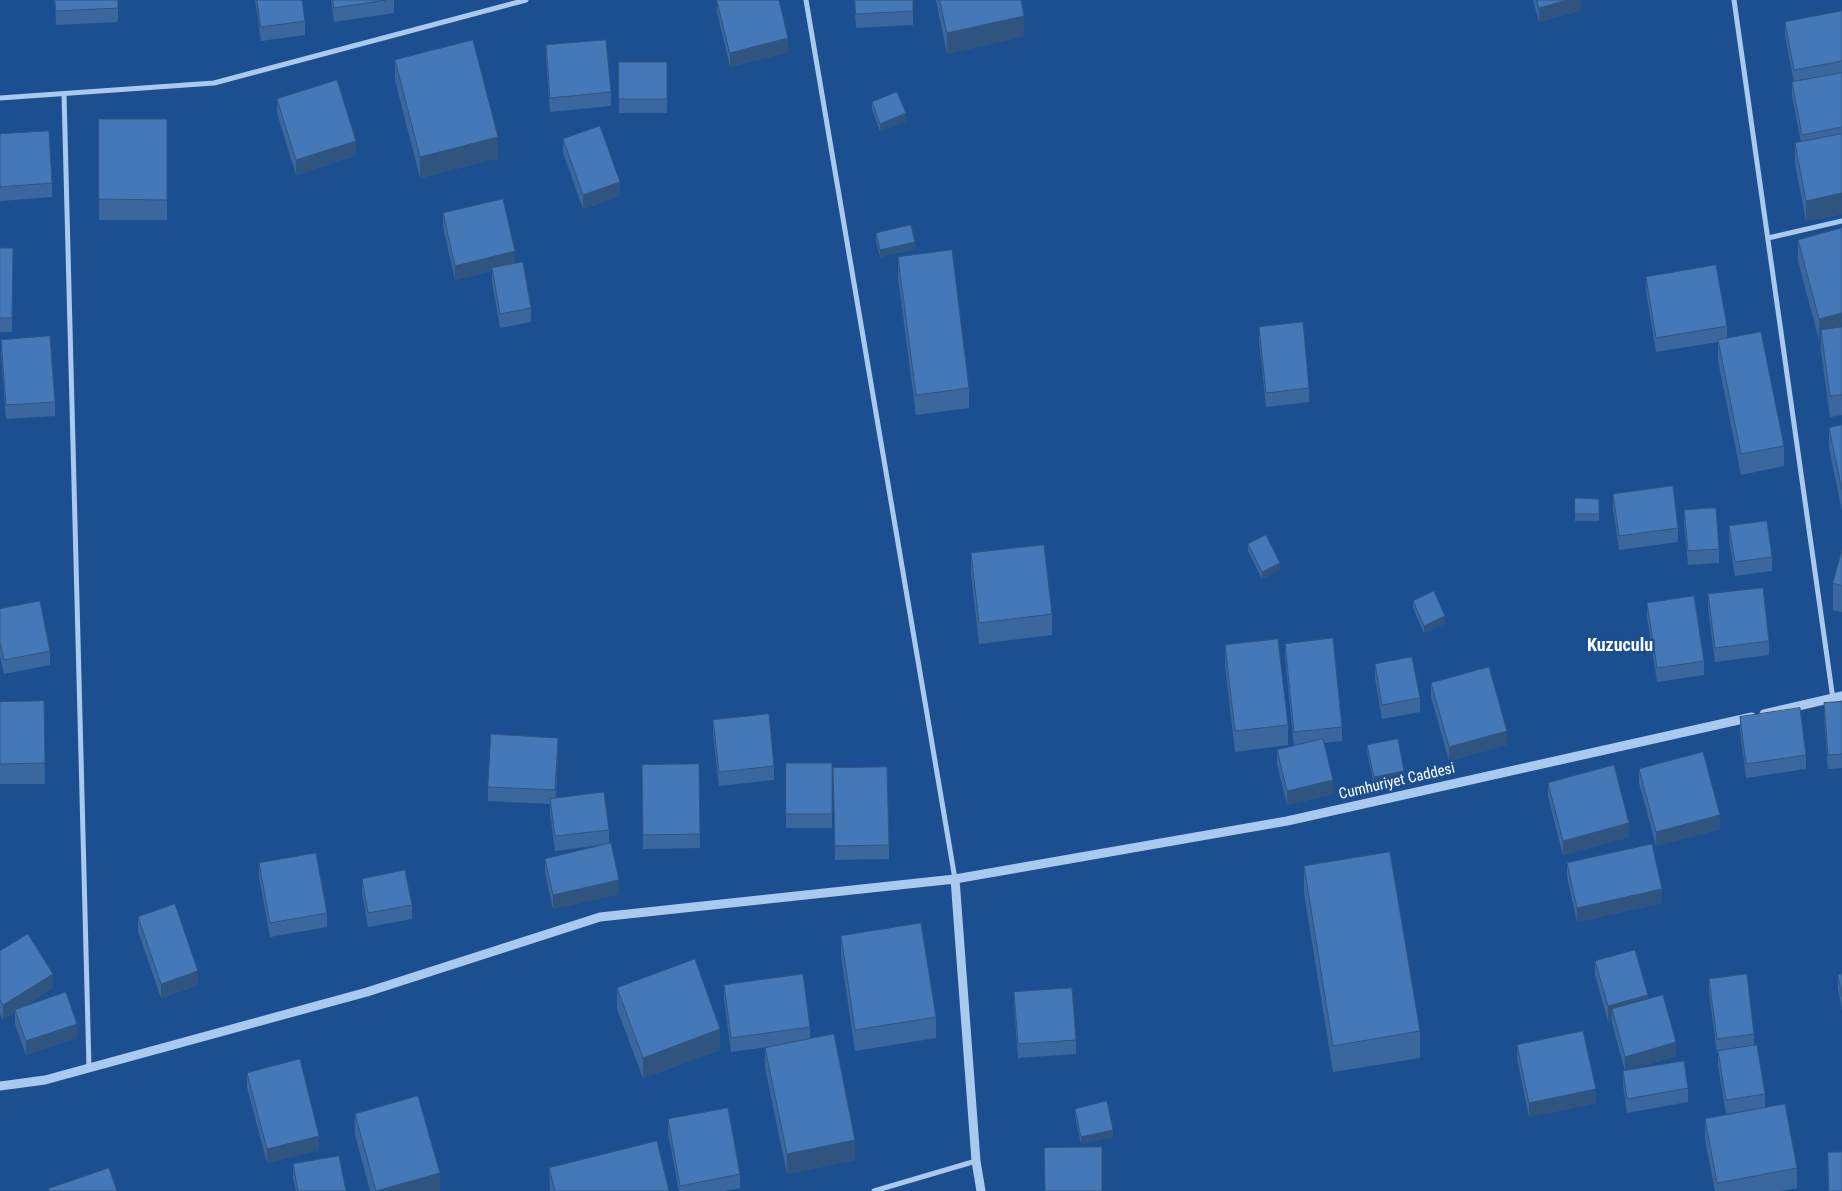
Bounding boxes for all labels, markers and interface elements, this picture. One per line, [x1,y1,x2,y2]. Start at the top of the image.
district label: Kuzuculu [1587,635,1653,657]
street label: Cumhuriyet Caddesi [1337,760,1457,804]

